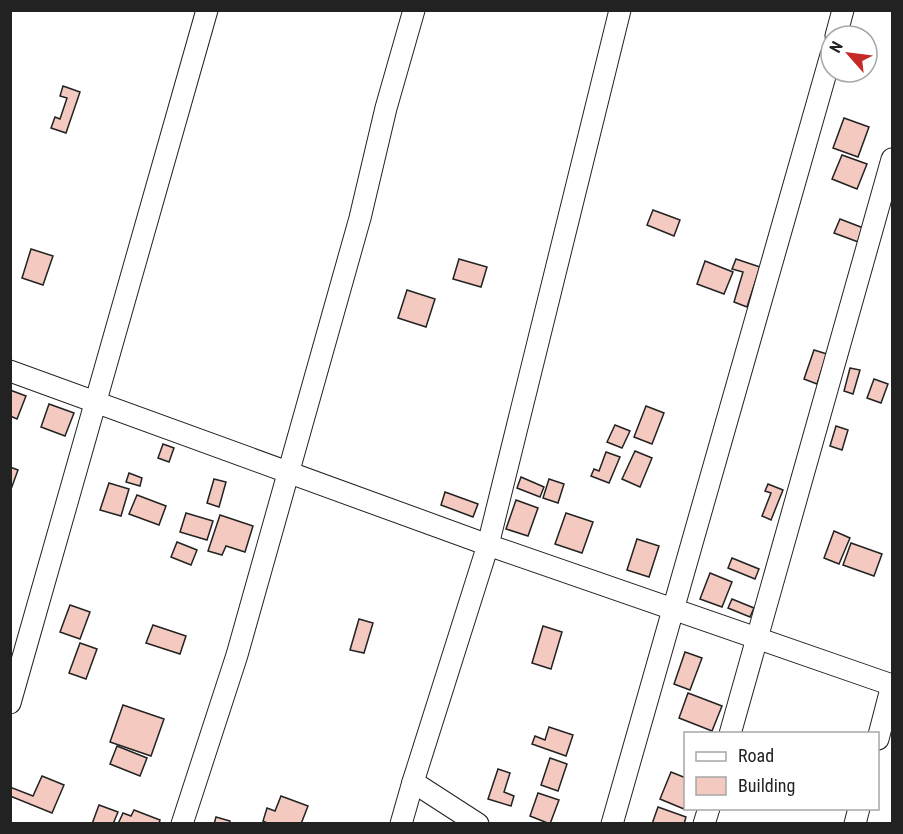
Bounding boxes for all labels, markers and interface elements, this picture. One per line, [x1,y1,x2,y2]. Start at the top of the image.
north arrow [819,24,879,84]
text: N [826,38,847,56]
legend [684,732,879,810]
text: Road [738,745,774,766]
text: Building [738,775,795,796]

